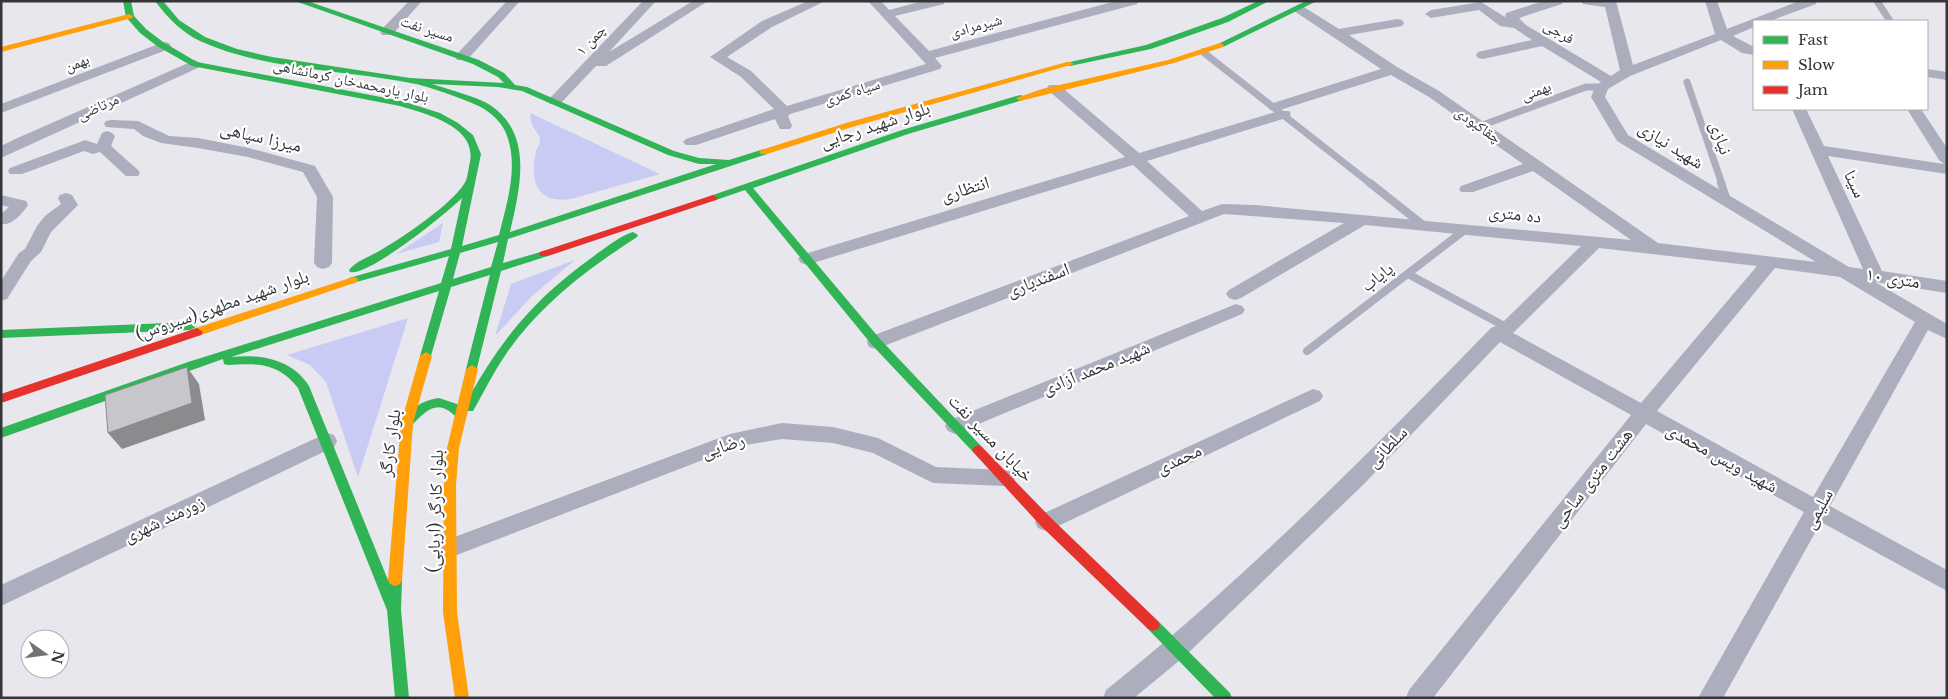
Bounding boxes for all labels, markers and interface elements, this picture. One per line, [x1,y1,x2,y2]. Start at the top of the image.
street label: شیرمرادی [948,9,1004,43]
street label: مسیر نفت [398,11,456,46]
street label: فرجی [1540,15,1578,49]
street label: چمن ۱ [572,20,611,60]
legend [1753,20,1928,110]
text: Fast [1798,30,1829,49]
street label: بهمن [62,49,92,77]
street label: بلوار یارمحمدخان کرمانشاهی [271,55,431,107]
text: Slow [1798,55,1835,74]
street label: سیاه کمری [822,74,882,110]
street label: بهمنی [1518,76,1554,106]
text: Jam [1796,80,1828,99]
street label: مرتاضی [74,89,122,125]
street label: بلوار شهید رجایی [817,97,933,153]
street label: چقاکبودی [1451,102,1506,148]
street label: شهید نیازی [1634,116,1708,174]
street label: میرزا سپاهی [218,117,304,157]
street label: نیازی [1705,118,1737,158]
street label: سینا [1839,167,1871,201]
street label: انتظاری [938,171,992,207]
street label: ده متری [1487,200,1543,228]
street label: پایاب [1356,257,1398,297]
street label: اسفندیاری [1003,258,1073,302]
street label: ۱۰ متری [1864,263,1922,293]
street label: بلوار شهید مطهری(سیروس) [132,265,312,345]
street label: شهید محمد آزادی [1039,336,1153,400]
street label: خیابان مسیر نفت [944,390,1038,486]
street label: بلوار کارگر [374,408,406,479]
street label: شهید ویس محمدی [1662,418,1782,498]
street label: سلطانی [1362,422,1412,472]
street label: هشت متری ساحی [1547,424,1637,532]
street label: رضایی [699,429,747,463]
street label: محمدی [1153,439,1205,479]
street label: بلوار کارگر (اربابی) [422,449,448,573]
street label: سلیمی [1798,485,1838,533]
street label: زورمند شهری [120,491,208,547]
north arrow [20,629,70,679]
text: N [47,649,68,666]

